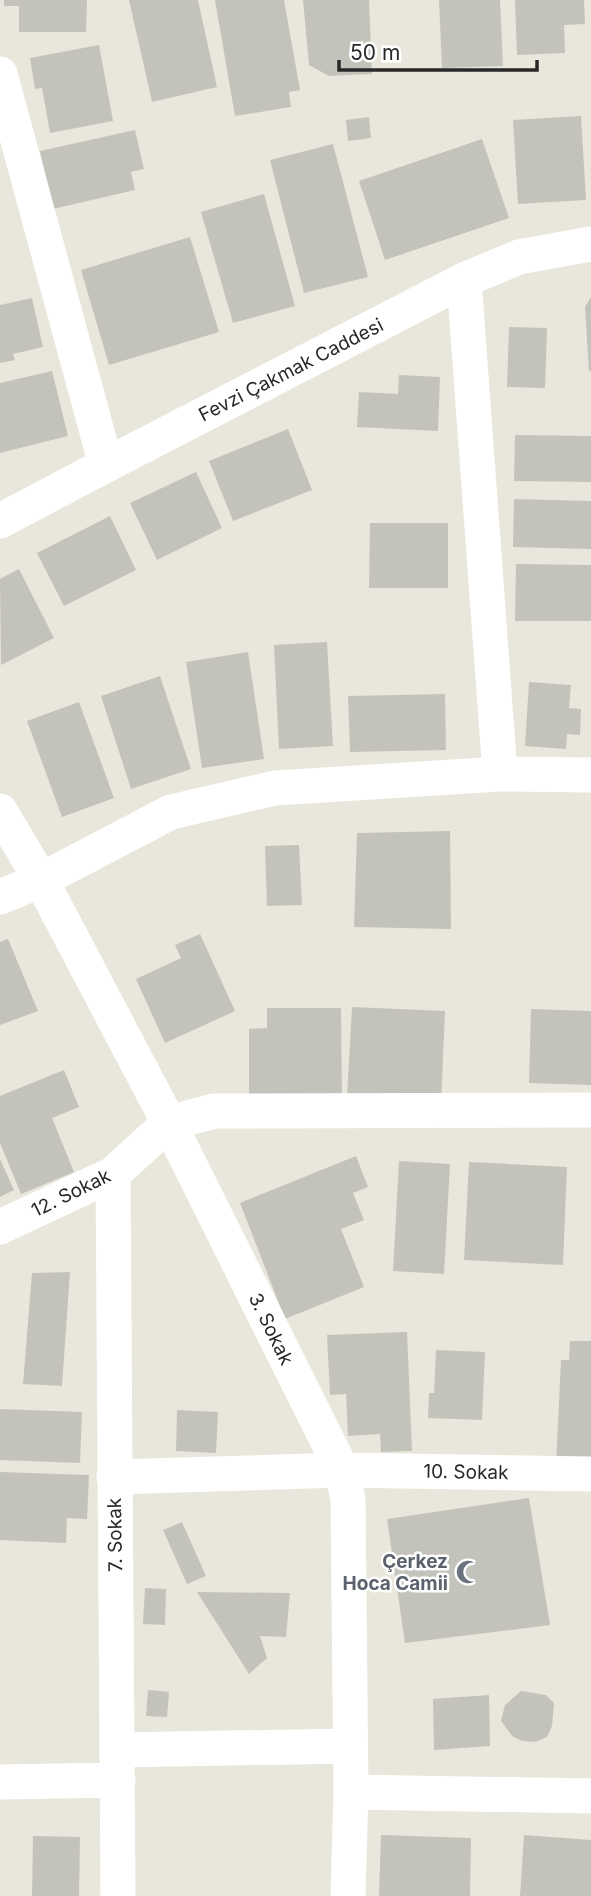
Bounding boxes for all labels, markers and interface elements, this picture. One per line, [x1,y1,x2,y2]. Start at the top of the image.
scale bar [339,28,537,72]
text: 50 m [350,40,400,65]
street label: Fevzi Çakmak Caddesi [195,313,387,427]
street label: 12. Sokak [28,1164,115,1222]
street label: 3. Sokak [244,1289,299,1369]
street label: 10. Sokak [423,1460,509,1484]
street label: 7. Sokak [103,1497,127,1572]
place label: Çerkez Hoca Camii [343,1550,448,1595]
mosque icon: Çerkez Hoca Camii [454,1558,482,1586]

